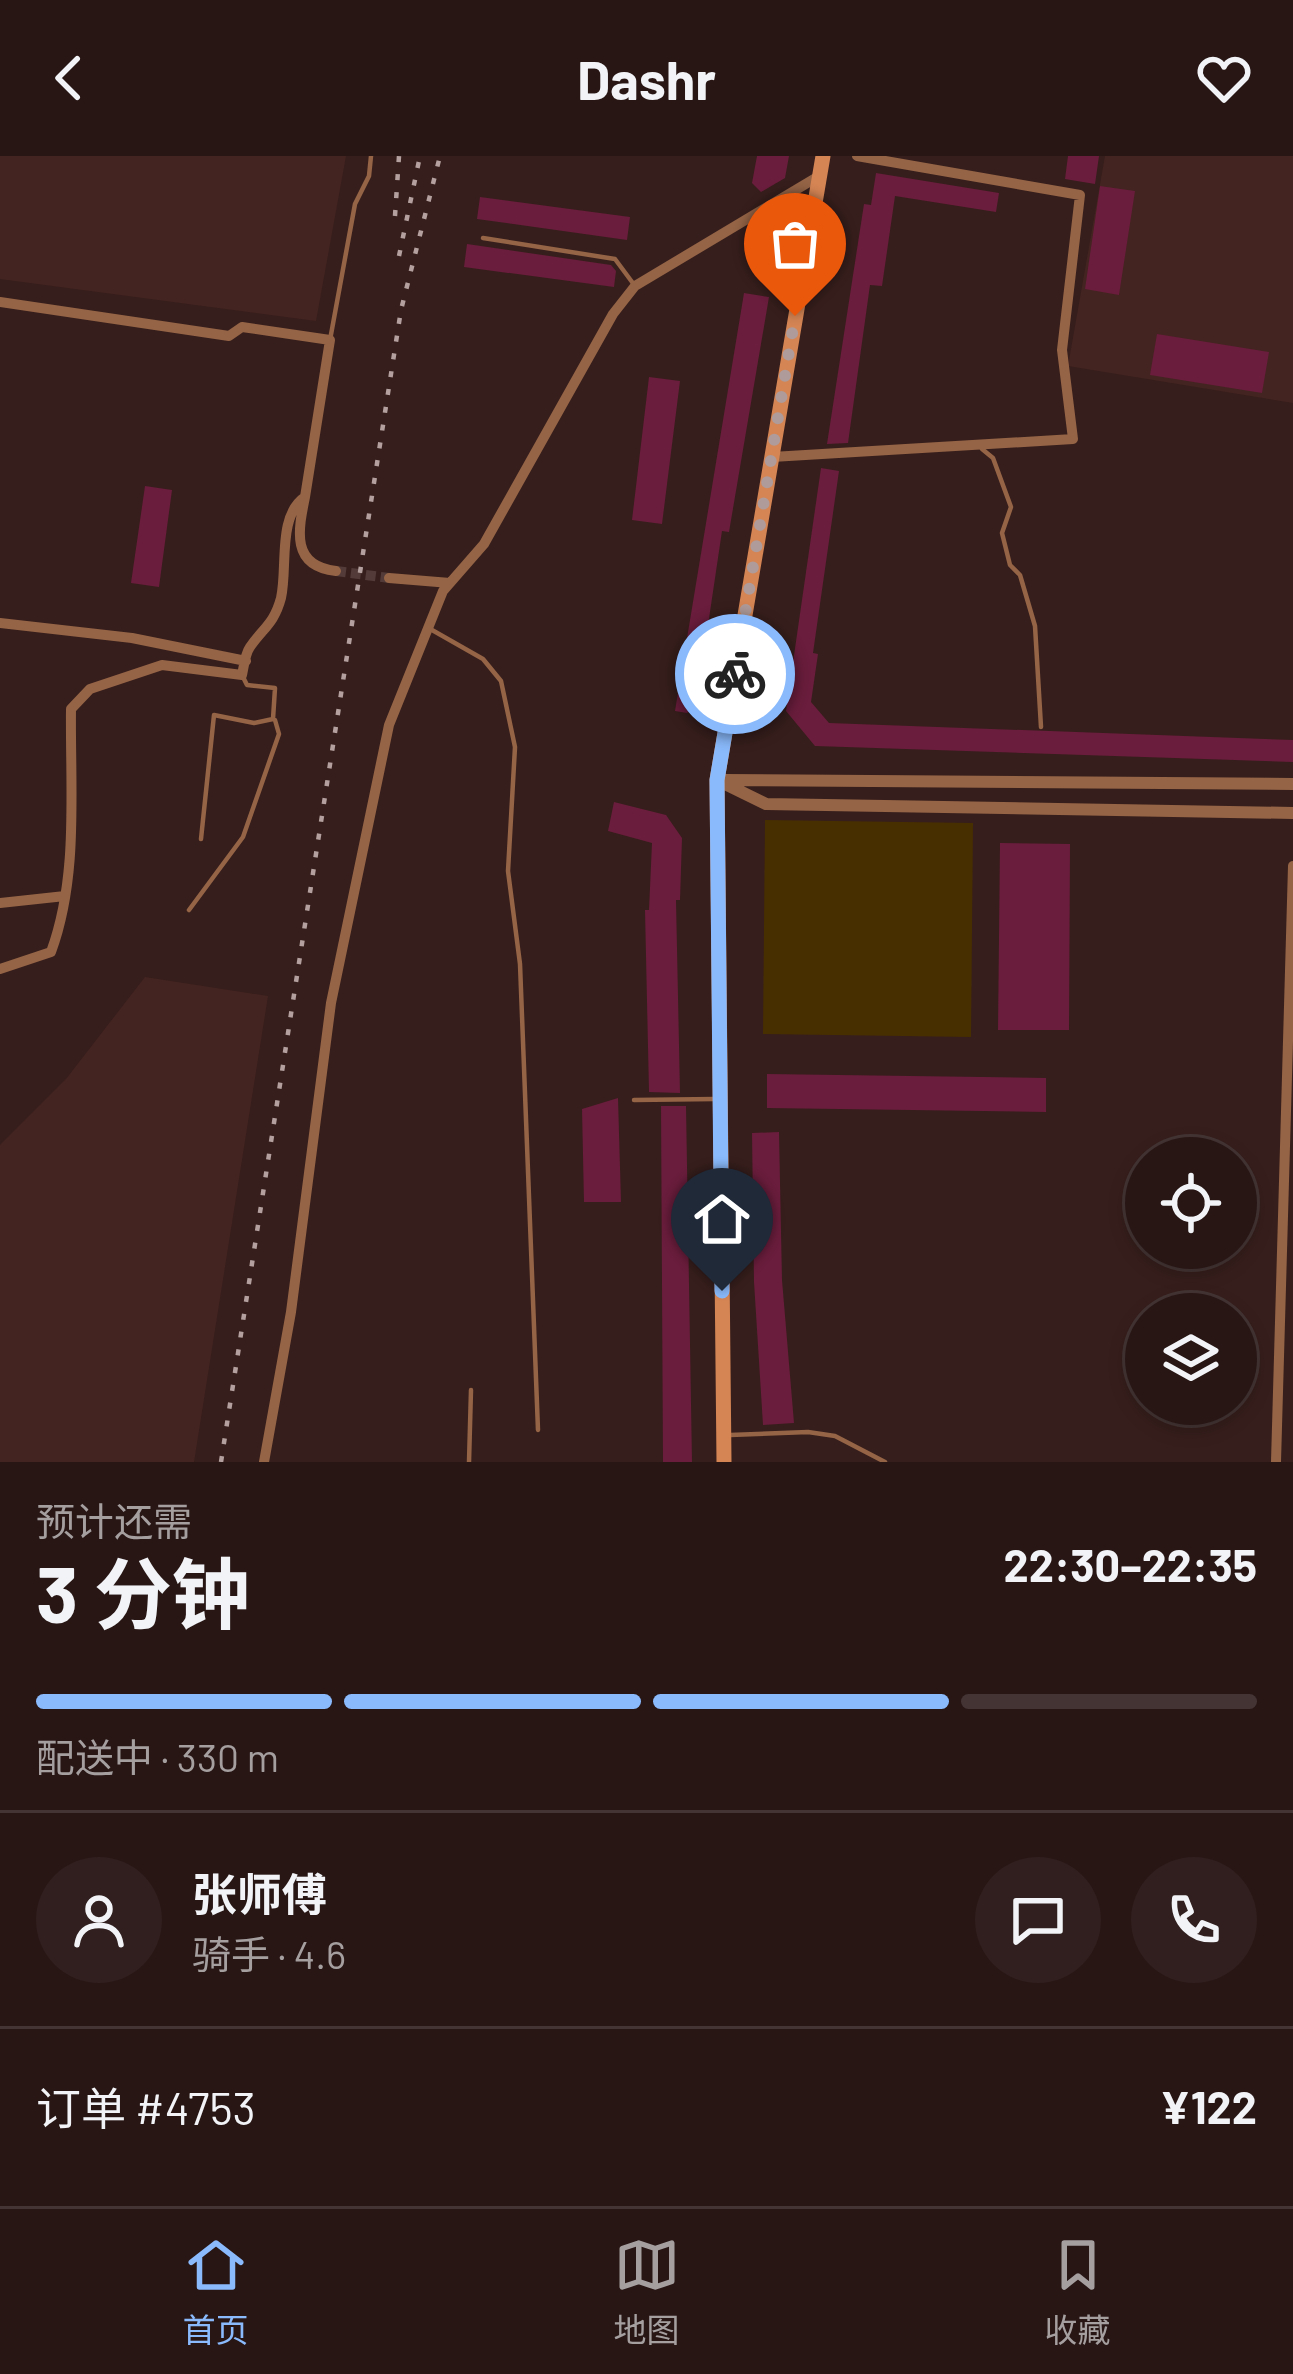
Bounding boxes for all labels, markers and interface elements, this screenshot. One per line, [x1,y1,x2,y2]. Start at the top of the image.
icon: back [36,45,102,111]
icon: heart [1191,45,1257,111]
text: Dashr [577,46,716,111]
pin [744,193,846,316]
icon: bag [762,211,828,277]
courier [675,614,795,734]
icon: bike [702,641,768,707]
map controls [1125,1137,1257,1425]
button: locate [1125,1137,1257,1269]
pin [671,1168,773,1291]
icon: home [689,1186,755,1252]
button: layers [1125,1293,1257,1425]
text: 预计还需 [36,1497,192,1544]
text: 22:30–22:35 [1004,1537,1257,1591]
text: 3 分钟 [36,1545,250,1639]
text: 配送中 · 330 m [36,1733,279,1780]
button: person [36,1857,162,1983]
button: chat [975,1857,1101,1983]
button: phone [1131,1857,1257,1983]
text: 张师傅 [192,1866,327,1920]
text: 骑手 · 4.6 [192,1930,346,1977]
text: ¥122 [1160,2079,1257,2133]
text: 订单 #4753 [36,2080,256,2134]
tab: 首页 [183,2232,249,2352]
tab: 地图 [614,2232,680,2352]
tab: 收藏 [1045,2232,1111,2352]

